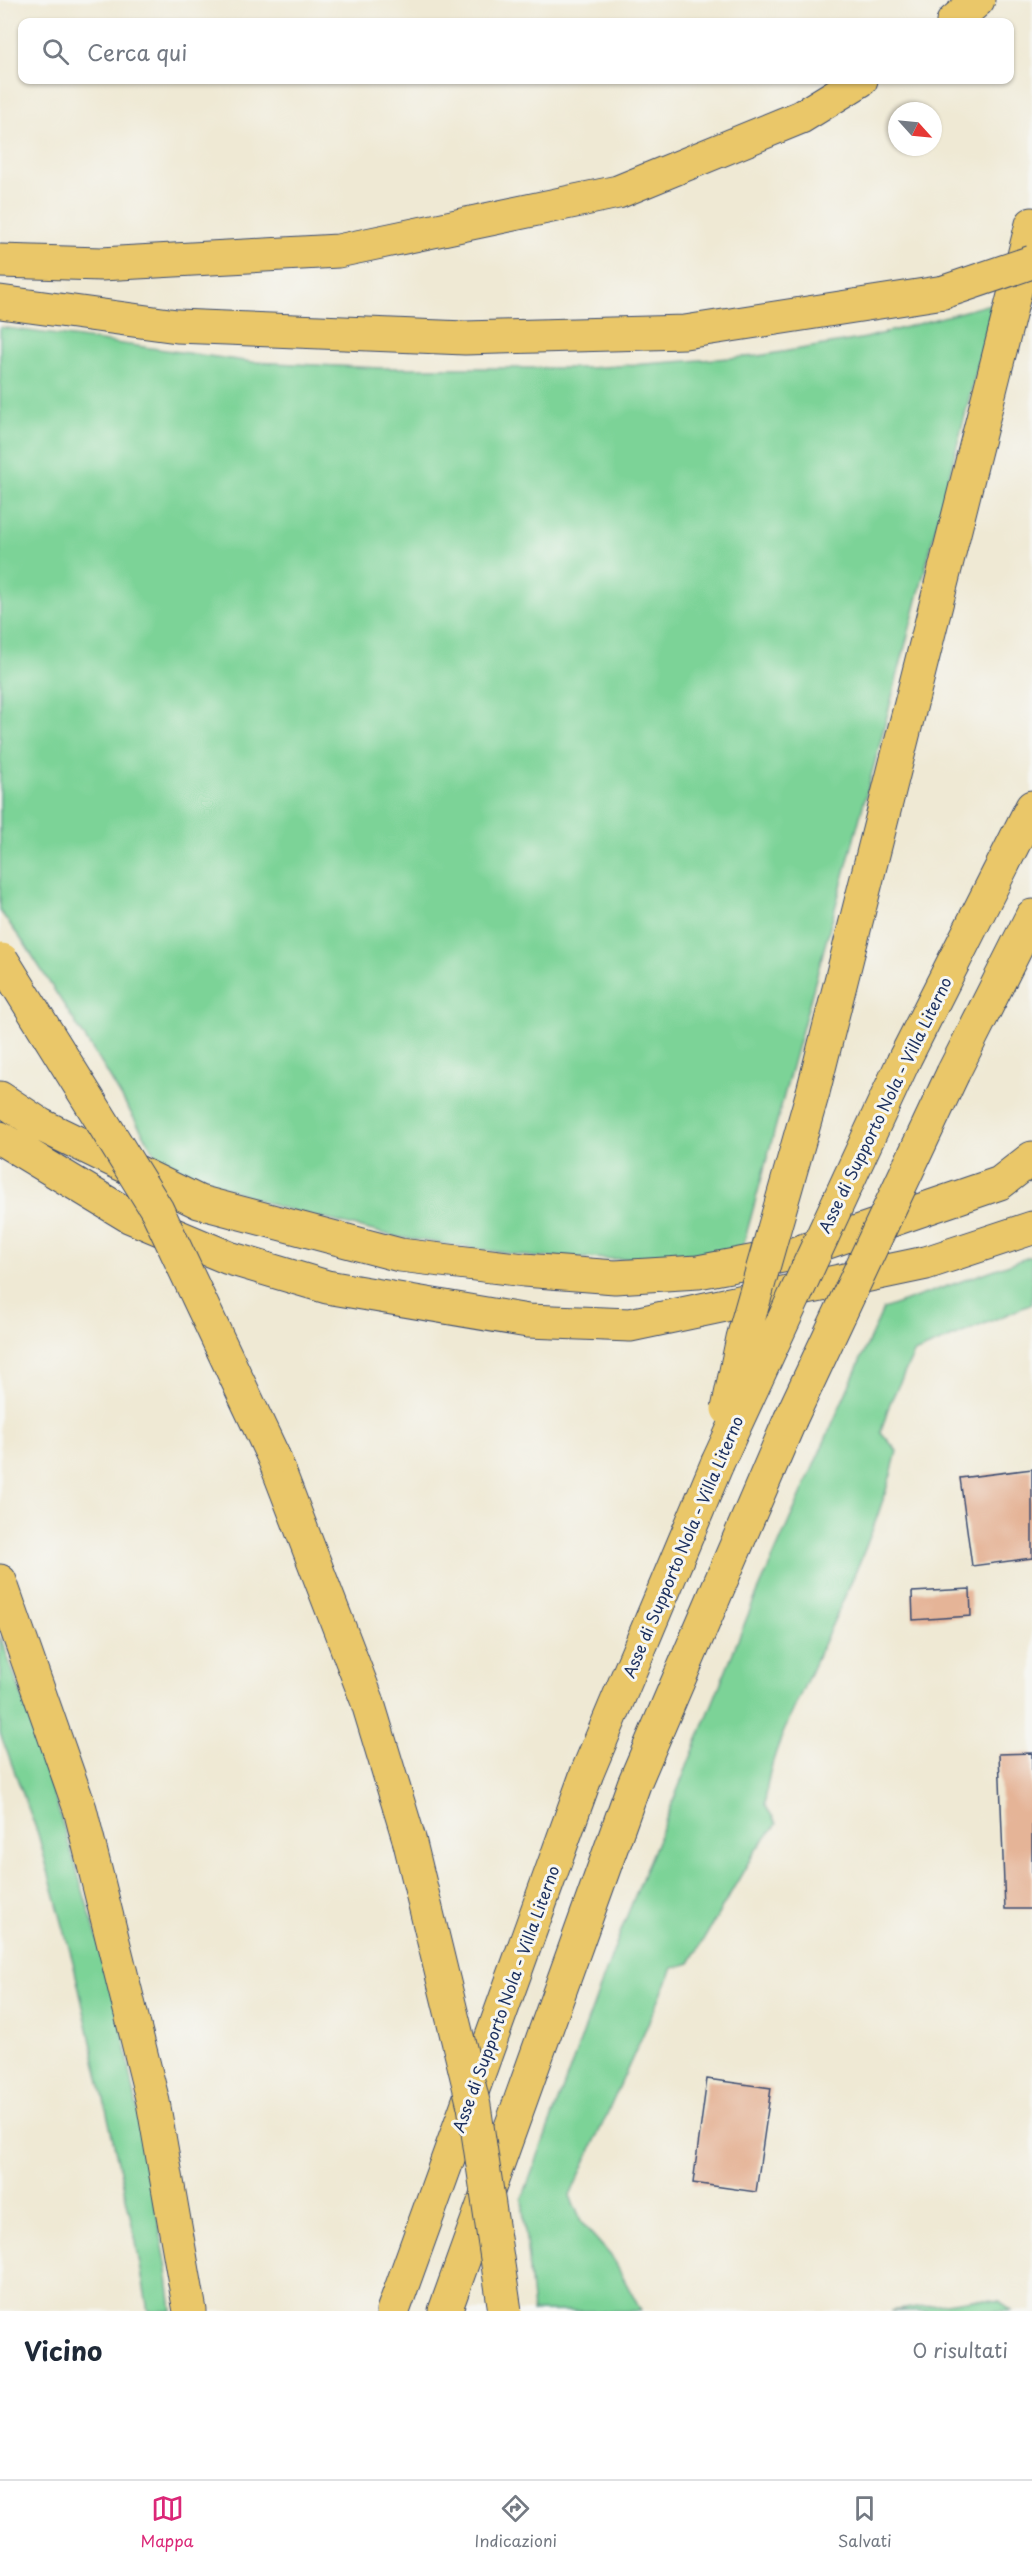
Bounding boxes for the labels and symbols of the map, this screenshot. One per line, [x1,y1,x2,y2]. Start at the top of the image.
north arrow [888,102,942,156]
street label: Asse di Supporto Nola - Villa Literno [811,972,957,1237]
street label: Asse di Supporto Nola - Villa Literno [616,1412,748,1681]
street label: Asse di Supporto Nola - Villa Literno [446,1862,565,2135]

